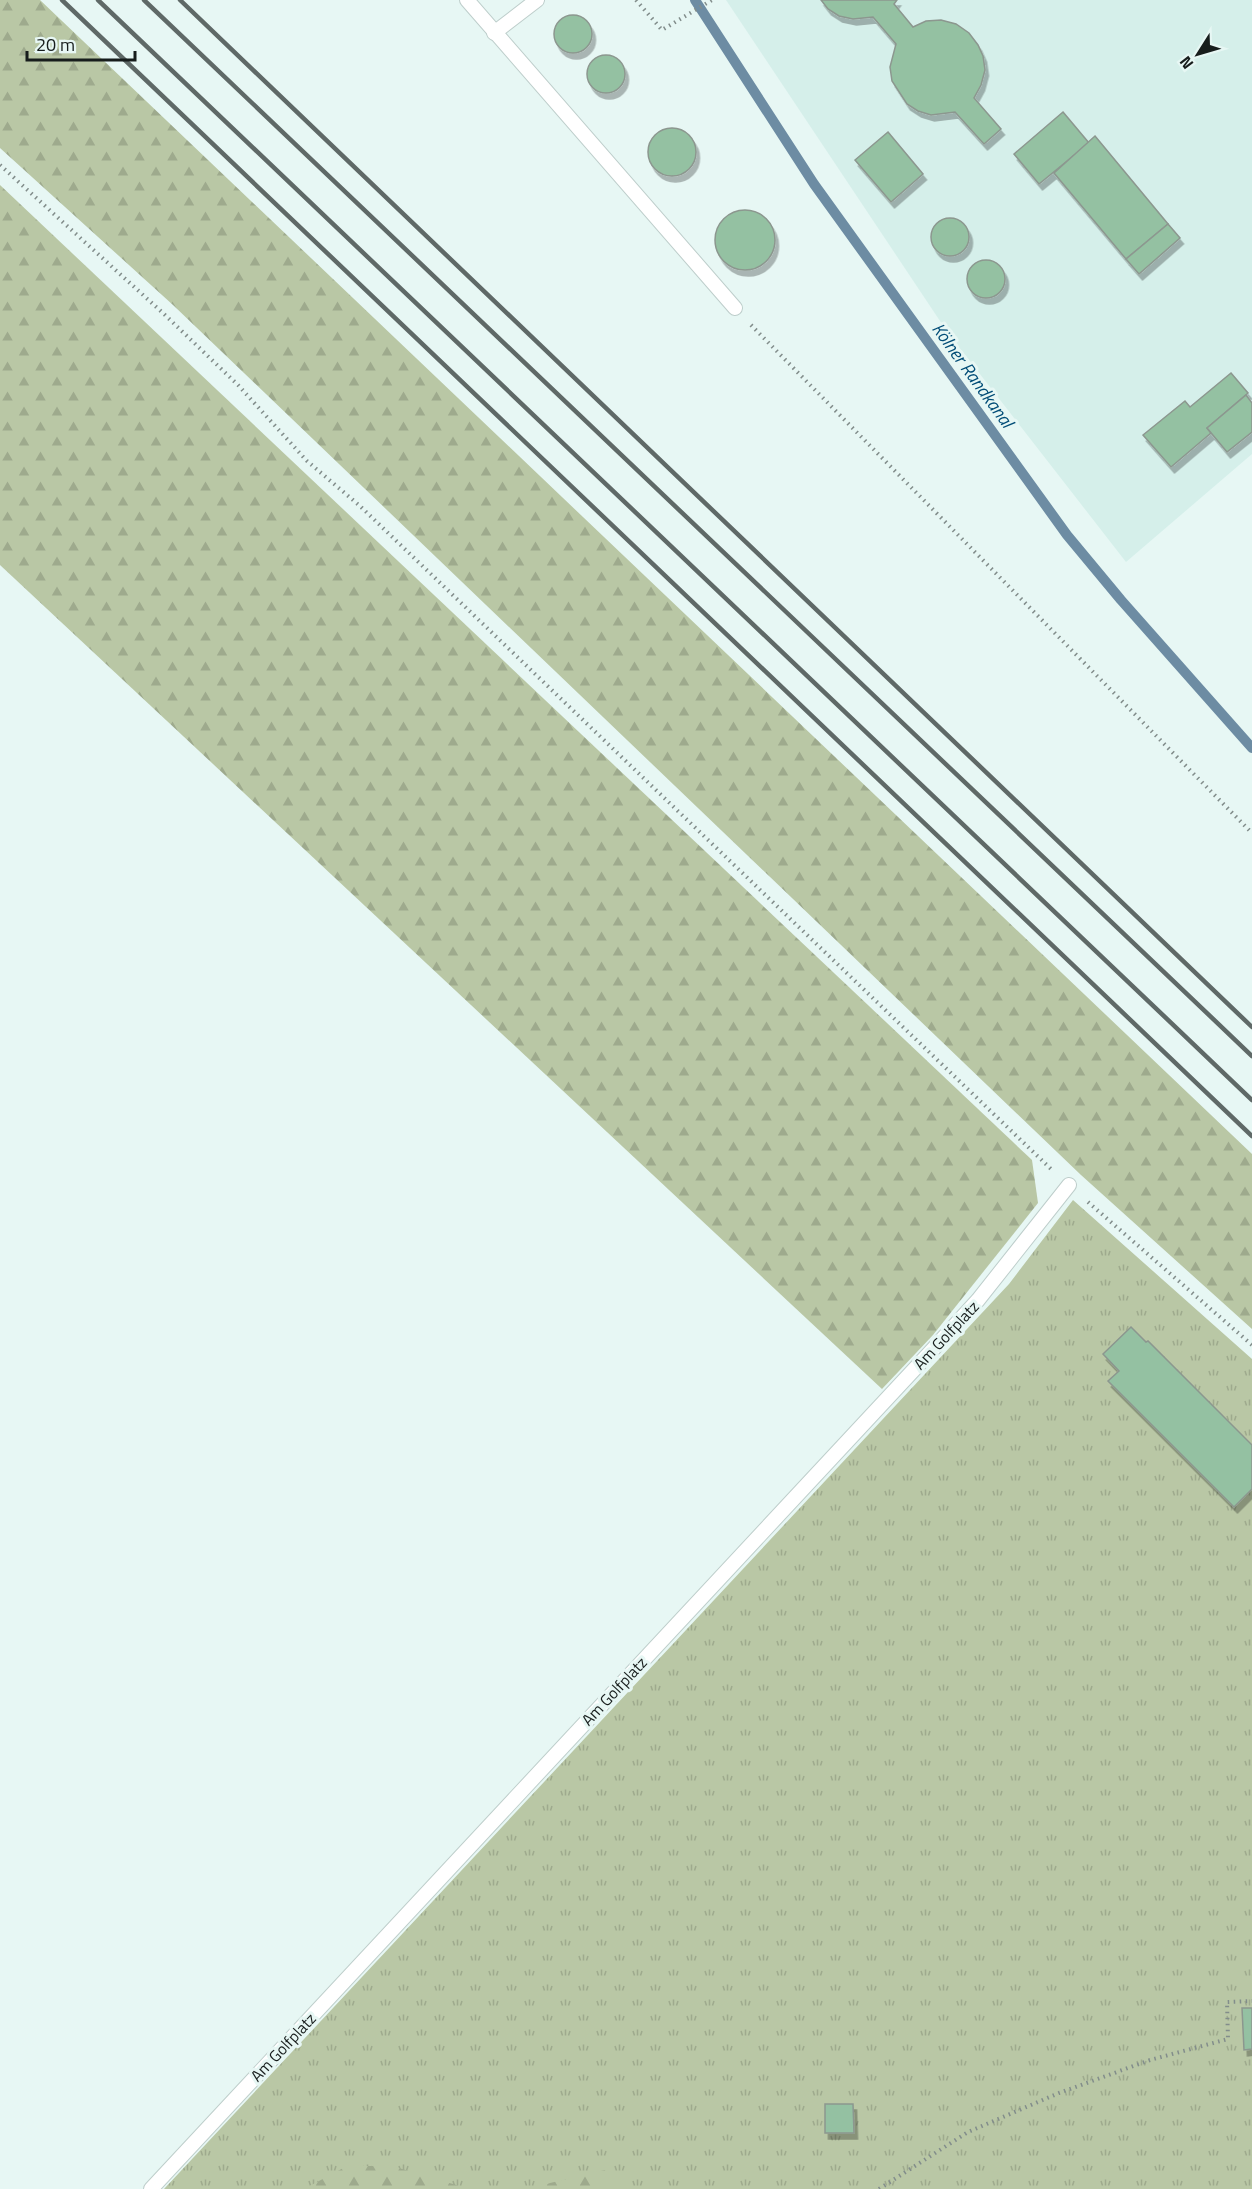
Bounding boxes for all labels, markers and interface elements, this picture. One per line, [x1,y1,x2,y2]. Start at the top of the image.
scale bar [27,24,135,62]
north arrow [1168,24,1228,84]
text: 20 m [36,31,75,58]
text: N [1173,51,1199,75]
water label: Kölner Randkanal [926,317,1022,435]
street label: Am Golfplatz [908,1295,984,1375]
street label: Am Golfplatz [576,1651,652,1731]
street label: Am Golfplatz [245,2007,321,2087]

